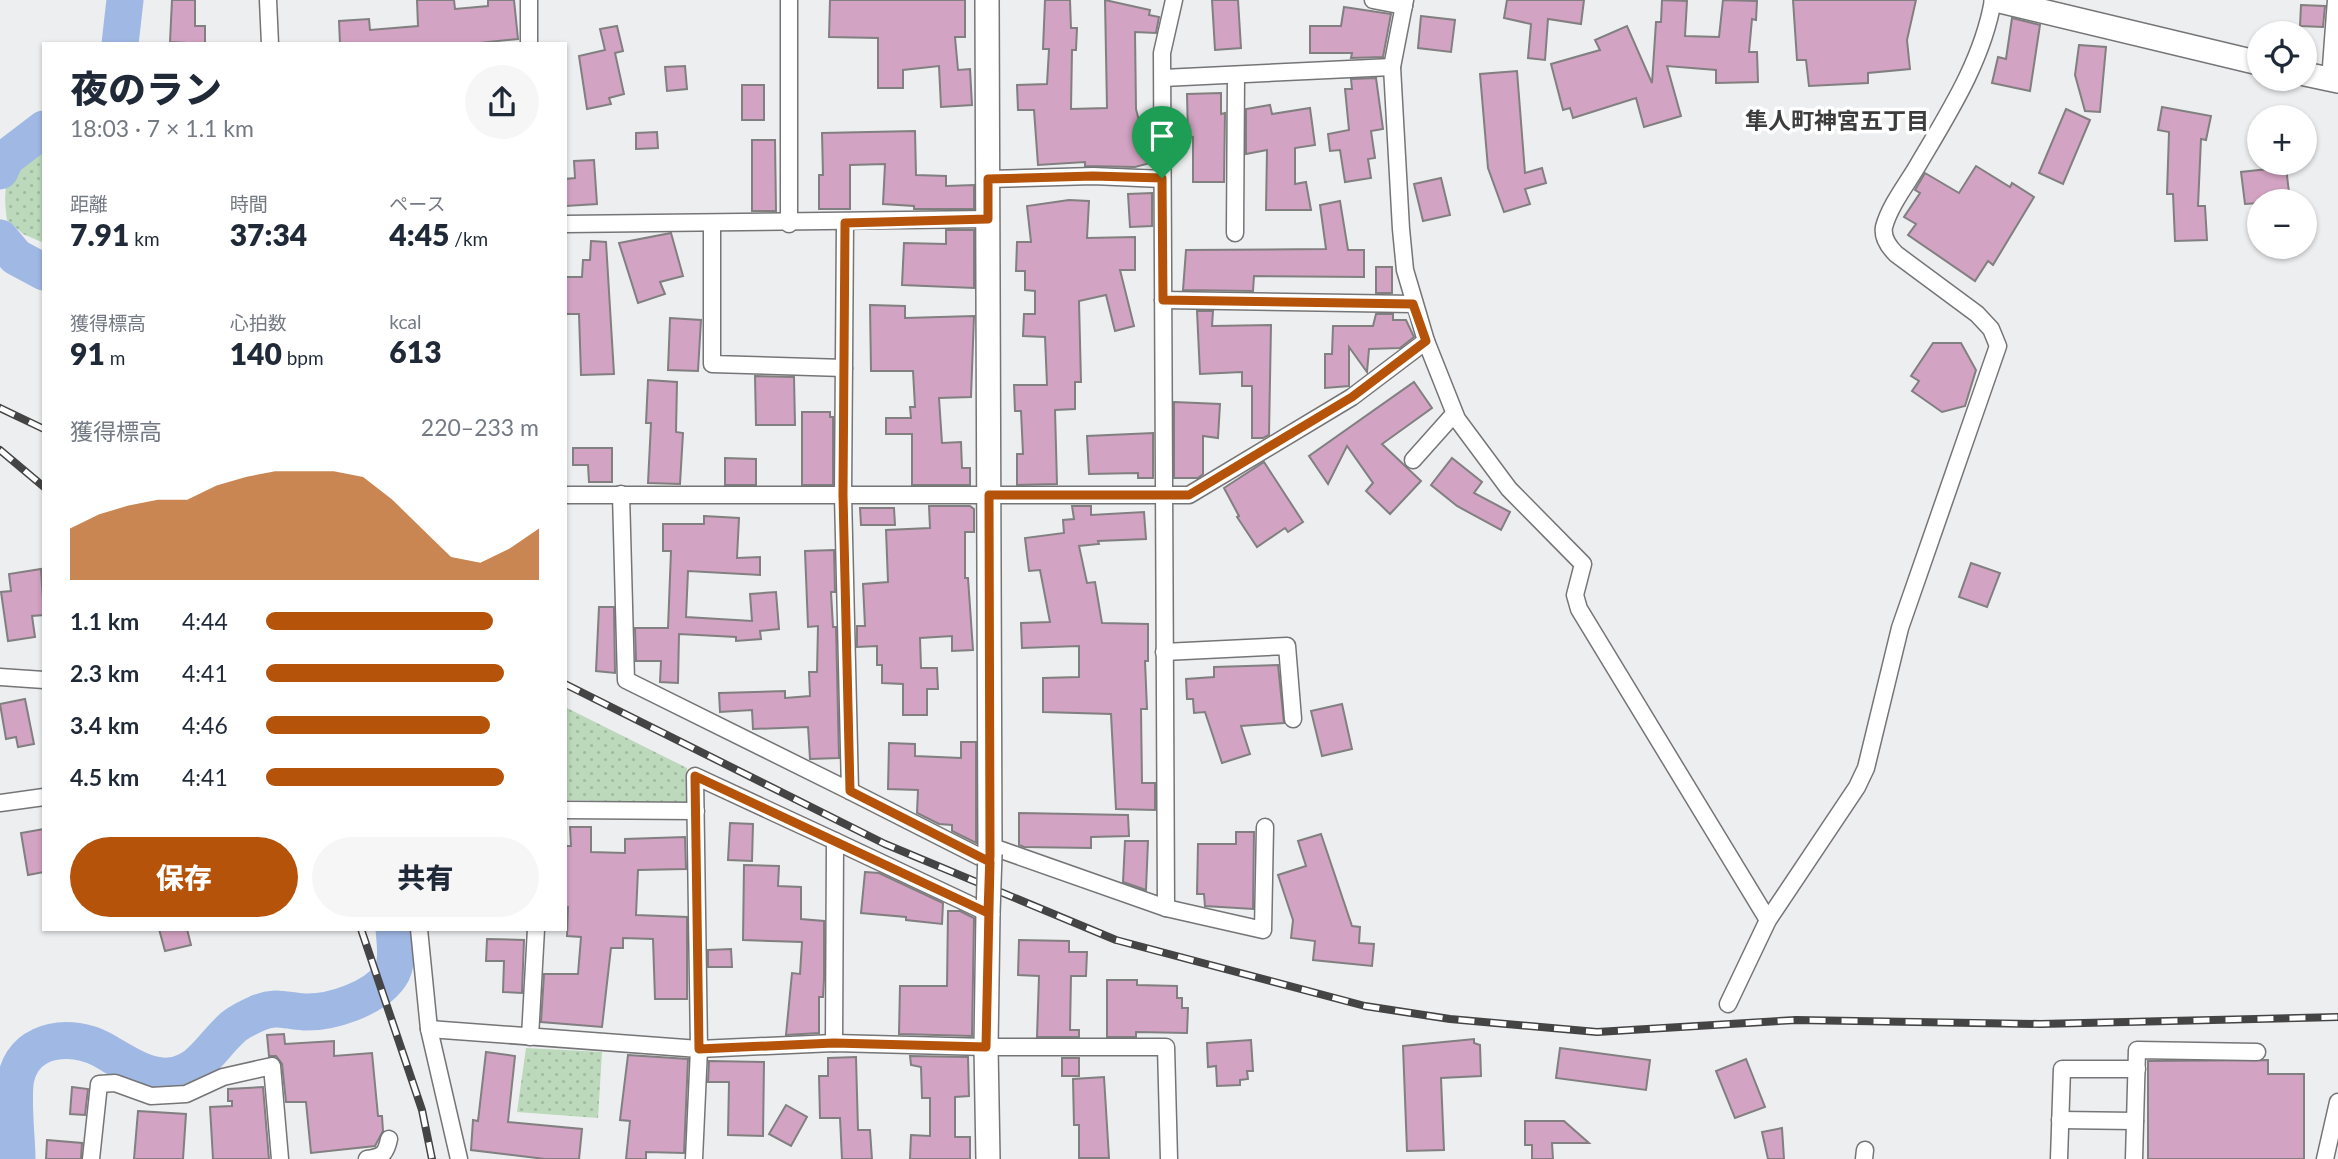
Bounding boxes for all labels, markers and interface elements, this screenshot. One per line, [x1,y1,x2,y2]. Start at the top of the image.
map controls [2247,21,2317,259]
button: locate [2247,21,2317,91]
text: 夜のラン [70,65,222,111]
button: share [465,65,539,139]
button: + [2247,105,2317,175]
pin [1132,106,1192,178]
district label: 隼人町神宮五丁目 [1745,106,1929,134]
text: 18:03 · 7 × 1.1 km [70,114,254,142]
icon: arrive [1143,117,1181,155]
button: − [2247,189,2317,259]
text: 距離 [70,192,108,215]
text: 時間 [230,192,268,215]
text: ペース [389,192,445,215]
text: 7.91 [70,216,129,252]
text: 37:34 [230,216,307,252]
text: 4:45 [389,216,449,252]
text: km [129,227,160,250]
text: /km [449,227,488,250]
text: kcal [389,310,421,333]
text: 獲得標高 [70,311,146,334]
text: 心拍数 [230,311,287,334]
text: 613 [389,333,442,369]
text: 91 [70,335,105,371]
text: 140 [230,335,282,371]
text: m [105,346,125,369]
text: bpm [282,346,324,369]
text: 220–233 m [421,413,539,441]
text: 獲得標高 [70,417,162,445]
text: 1.1 km [70,607,139,635]
text: 4:44 [182,607,228,635]
text: 2.3 km [70,659,139,687]
text: 4:41 [182,659,228,687]
text: 3.4 km [70,711,139,739]
text: 4:46 [182,711,228,739]
text: 4.5 km [70,763,139,791]
text: 4:41 [182,763,228,791]
button: 保存 [70,837,298,917]
button: 共有 [312,837,539,917]

